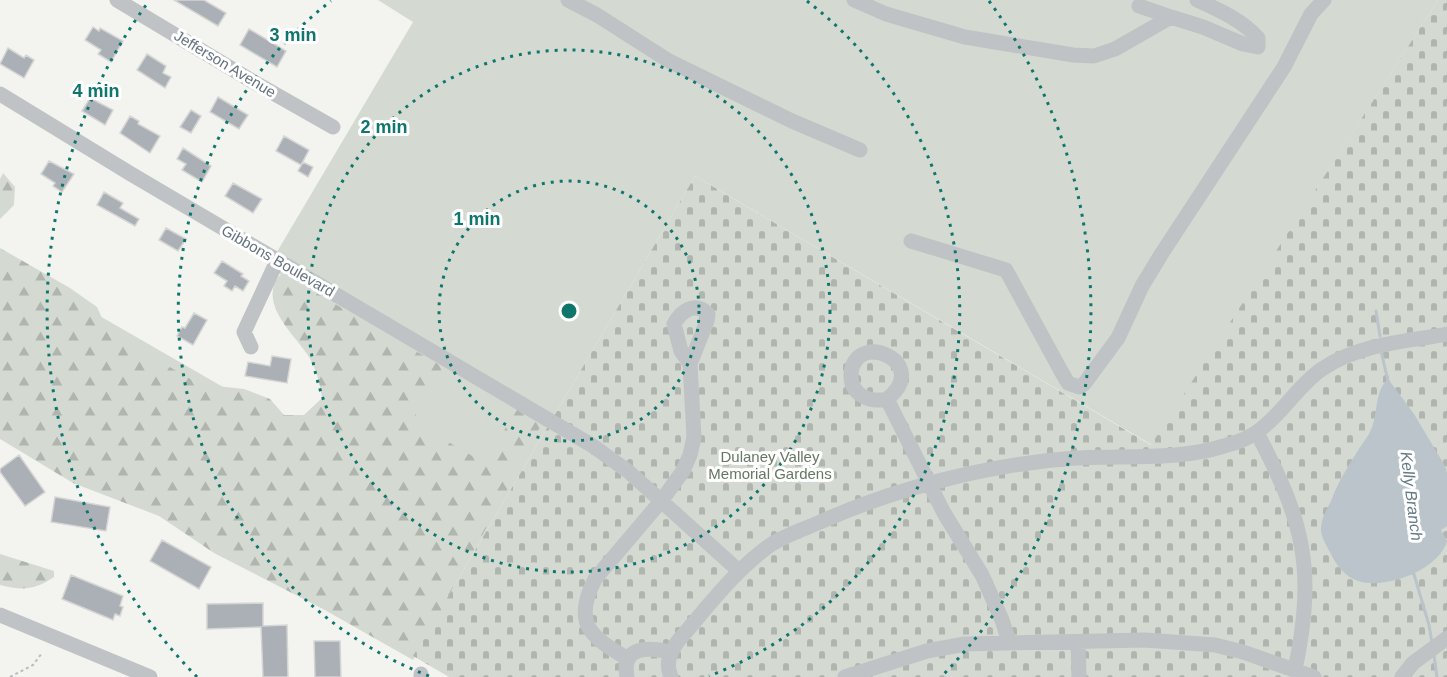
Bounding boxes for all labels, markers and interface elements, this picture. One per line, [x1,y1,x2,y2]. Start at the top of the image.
text: 3 min [269,25,317,45]
street label: Jefferson Avenue [171,27,279,101]
text: 4 min [72,81,120,101]
text: 2 min [360,117,408,137]
text: 1 min [453,209,501,229]
street label: Gibbons Boulevard [219,221,338,300]
centre of rings [559,301,579,321]
park label: Dulaney Valley Memorial Gardens [708,448,832,482]
water label: Kelly Branch [1398,450,1425,542]

